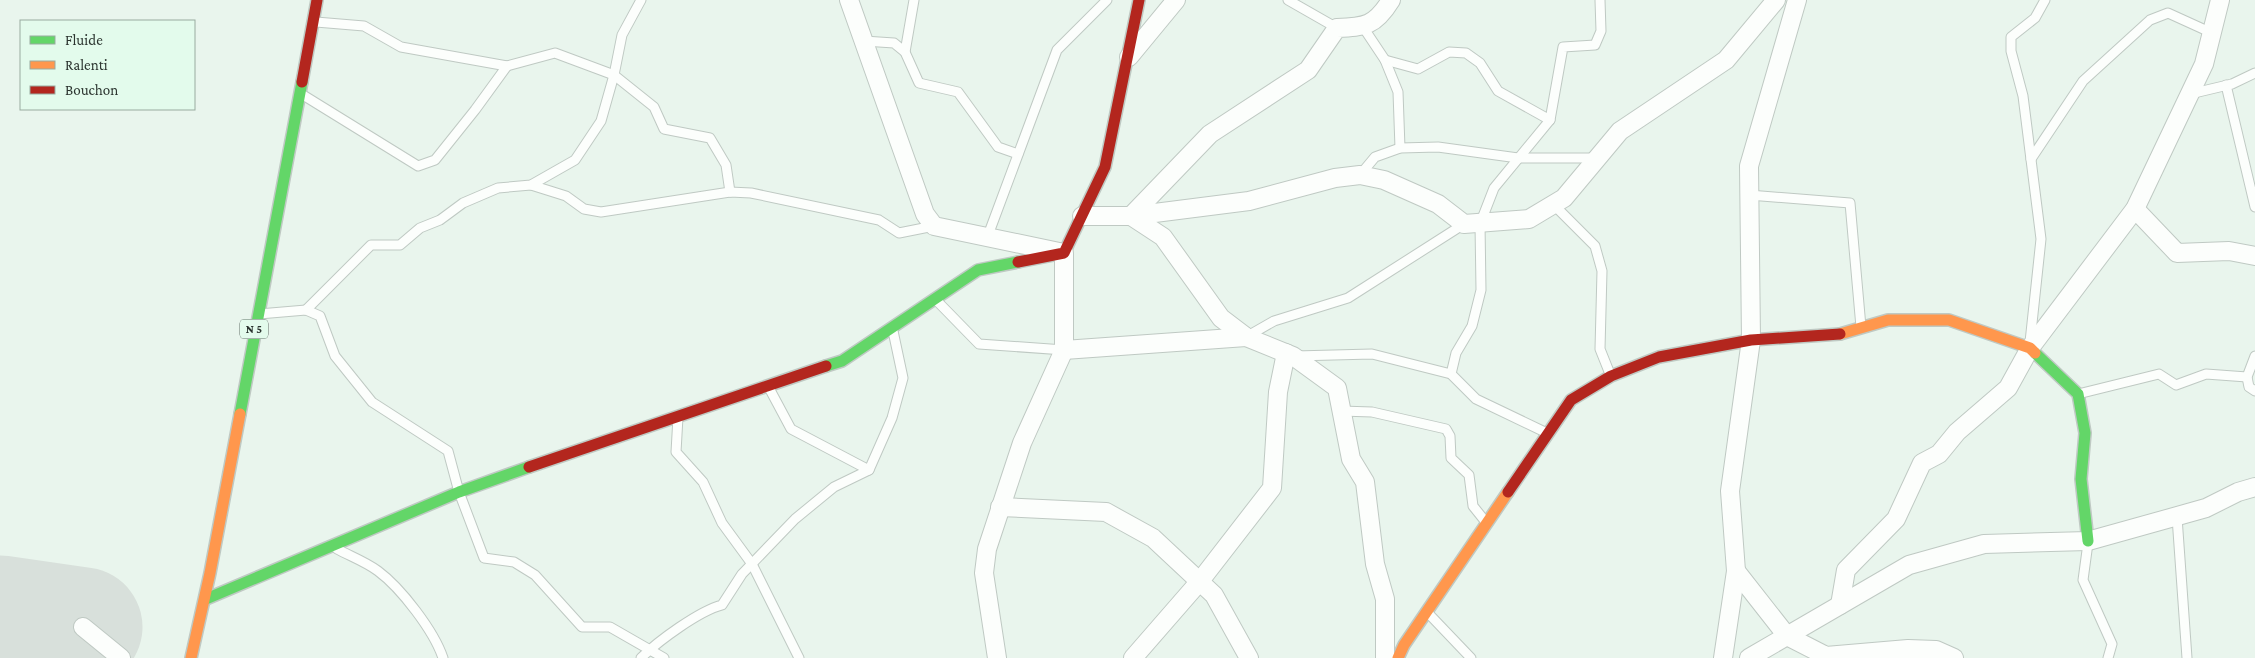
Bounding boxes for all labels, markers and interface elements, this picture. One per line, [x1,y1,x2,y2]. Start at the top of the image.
legend [20,20,195,110]
text: Fluide [65,32,103,48]
text: Ralenti [65,57,108,73]
text: Bouchon [65,82,118,98]
road number: N 5 [240,320,268,338]

